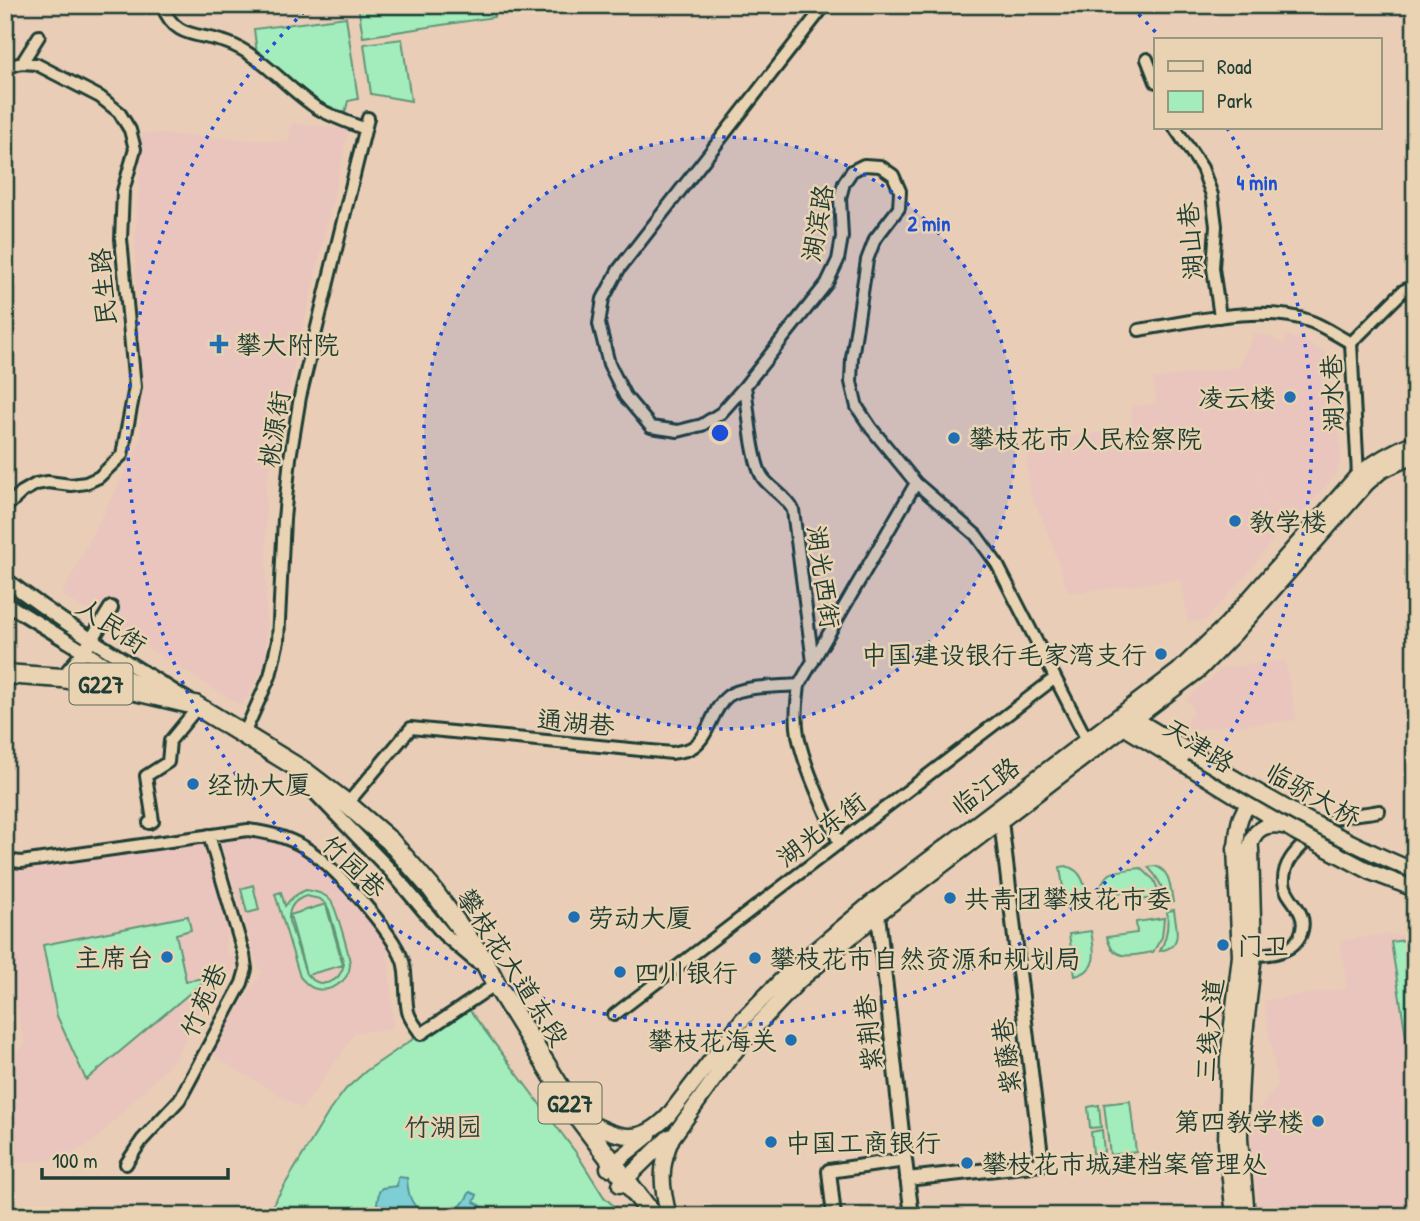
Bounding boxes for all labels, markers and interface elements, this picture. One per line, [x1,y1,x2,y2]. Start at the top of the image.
legend [1154,38,1382,130]
text: Road [1217,52,1251,81]
text: Park [1217,86,1252,115]
text: 4 min [1236,168,1278,197]
street label: 湖滨路 [793,182,841,264]
street label: 湖山巷 [1170,201,1210,281]
text: 2 min [907,209,951,238]
street label: 民生路 [82,247,124,327]
place label: 攀大附院 [235,327,339,362]
marker: 攀大附院 [209,334,229,354]
street label: 湖水巷 [1313,353,1351,433]
place label: 凌云楼 [1198,380,1276,415]
street label: 桃源街 [251,388,297,470]
marker: 凌云楼 [1282,389,1298,405]
centre of rings [708,421,732,445]
place label: 攀枝花市人民检察院 [968,421,1202,456]
marker: 攀枝花市人民检察院 [946,430,962,446]
place label: 教学楼 [1249,504,1327,539]
marker: 教学楼 [1227,513,1243,529]
street label: 湖光西街 [799,523,849,631]
street label: 人民街 [70,589,154,661]
place label: 中国建设银行毛家湾支行 [861,637,1147,672]
marker: 中国建设银行毛家湾支行 [1153,646,1169,662]
road number: G227 [70,664,132,704]
street label: 通湖巷 [536,701,616,743]
street label: 天津路 [1157,709,1241,781]
street label: 临江路 [943,749,1027,823]
street label: 临骄大桥 [1259,753,1367,835]
place label: 经协大厦 [207,767,311,802]
marker: 经协大厦 [185,776,201,792]
street label: 湖光东街 [769,784,873,874]
street label: 竹园巷 [314,826,394,906]
street label: 攀枝花大道东段 [449,881,577,1053]
place label: 共青团攀枝花市委 [964,881,1172,916]
marker: 共青团攀枝花市委 [942,890,958,906]
place label: 劳动大厦 [588,900,692,935]
marker: 劳动大厦 [566,909,582,925]
place label: 门卫 [1237,928,1289,963]
marker: 门卫 [1215,937,1231,953]
place label: 主席台 [75,940,153,975]
place label: 攀枝花市自然资源和规划局 [769,941,1081,976]
marker: 主席台 [159,949,175,965]
marker: 攀枝花市自然资源和规划局 [747,950,763,966]
place label: 四川银行 [634,955,738,990]
street label: 竹苑巷 [171,957,235,1043]
marker: 四川银行 [612,964,628,980]
street label: 三线大道 [1187,977,1231,1083]
street label: 紫荆巷 [847,992,889,1074]
street label: 紫藤巷 [984,1015,1028,1097]
place label: 攀枝花海关 [647,1023,777,1058]
marker: 攀枝花海关 [783,1032,799,1048]
road number: G227 [538,1083,602,1124]
place label: 第四教学楼 [1174,1104,1304,1139]
park label: 竹湖园 [404,1109,482,1144]
marker: 第四教学楼 [1310,1113,1326,1129]
place label: 中国工商银行 [785,1125,941,1160]
marker: 中国工商银行 [763,1134,779,1150]
scale bar [42,1137,228,1181]
text: 100 m [52,1146,98,1175]
place label: 攀枝花市城建档案管理处 [981,1146,1267,1181]
marker: 攀枝花市城建档案管理处 [959,1155,975,1171]

